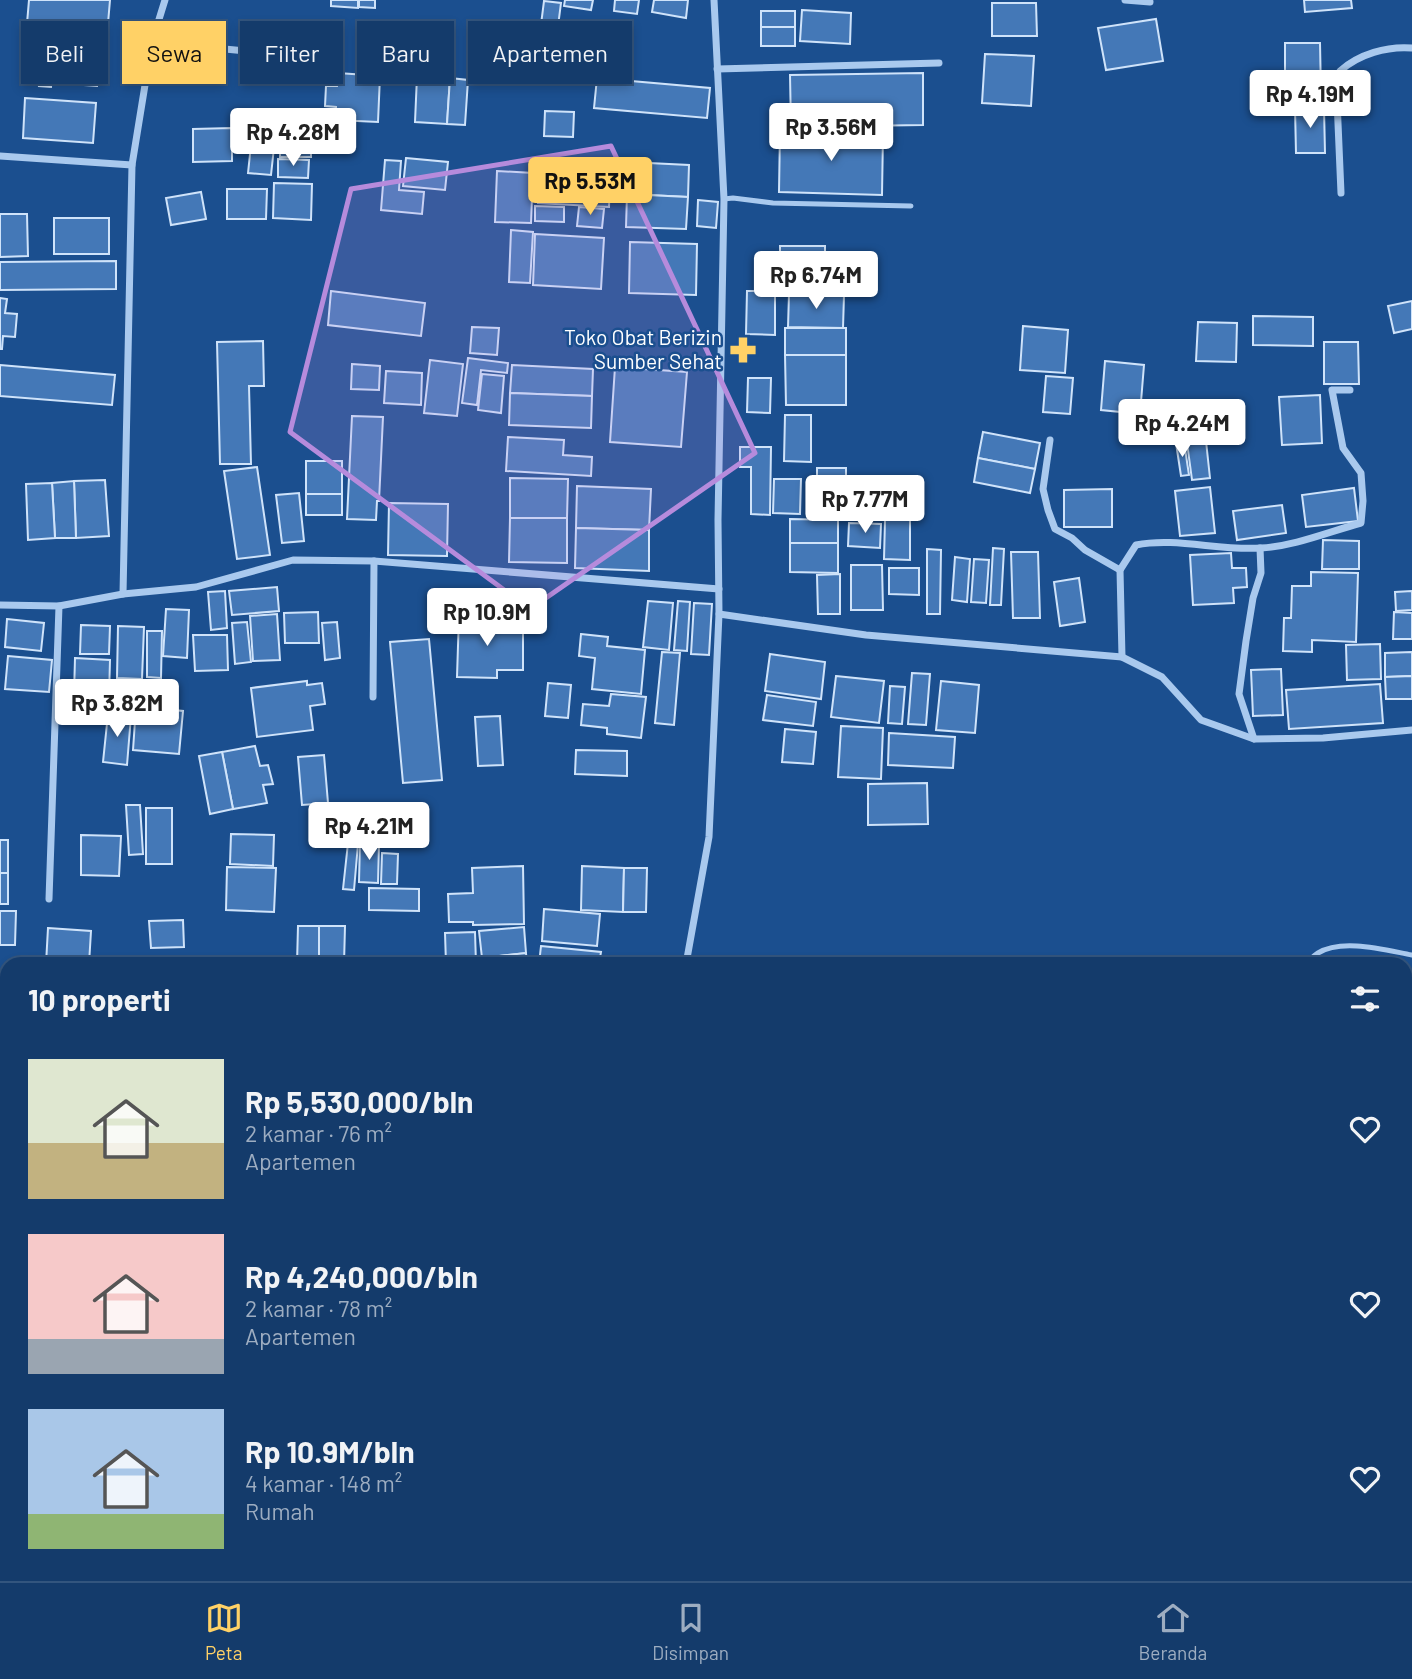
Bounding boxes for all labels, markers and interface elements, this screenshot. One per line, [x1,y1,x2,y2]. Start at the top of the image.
chip: Beli [21,21,108,84]
chip: Sewa [122,21,226,84]
chip: Filter [240,21,343,84]
chip: Baru [357,21,454,84]
chip: Apartemen [468,21,632,84]
pin: Rp 4.19M [1238,71,1382,130]
text: Rp 4.19M [1266,79,1354,107]
pin: Rp 3.56M [759,104,903,163]
pin: Rp 4.28M [221,108,365,168]
text: Rp 3.56M [785,112,877,140]
text: Rp 4.28M [246,117,340,145]
pin: Rp 5.53M [518,158,662,217]
text: Rp 5.53M [544,166,636,194]
pin: Rp 6.74M [744,252,888,311]
text: Rp 6.74M [770,260,862,288]
place label: Toko Obat Berizin Sumber Sehat [564,324,722,373]
pharmacy icon: Toko Obat Berizin Sumber Sehat [728,335,758,365]
pin: Rp 4.24M [1110,400,1254,459]
text: Rp 4.24M [1134,408,1230,436]
pin: Rp 7.77M [793,476,937,535]
text: Rp 7.77M [821,484,909,512]
pin: Rp 10.9M [415,588,559,648]
text: Rp 10.9M [443,597,531,625]
pin: Rp 3.82M [45,680,189,739]
text: Rp 3.82M [71,688,163,716]
pin: Rp 4.21M [297,802,441,862]
text: Rp 4.21M [324,811,414,839]
icon: filters [1346,980,1384,1018]
text: 10 properti [28,981,171,1017]
text: Rp 5,530,000/bln [245,1083,473,1119]
icon: home [84,1087,168,1171]
icon: heart [1346,1110,1384,1148]
text: 2 kamar · 76 m² [245,1119,392,1147]
text: Apartemen [245,1147,356,1175]
text: Rp 4,240,000/bln [245,1258,478,1294]
icon: home [84,1262,168,1346]
icon: heart [1346,1285,1384,1323]
text: 2 kamar · 78 m² [245,1294,392,1322]
text: Apartemen [245,1322,356,1350]
text: Rp 10.9M/bln [245,1433,415,1469]
icon: home [84,1437,168,1521]
icon: heart [1346,1460,1384,1498]
text: 4 kamar · 148 m² [245,1469,402,1497]
text: Rumah [245,1497,315,1525]
tab: Peta [205,1599,243,1664]
tab: Disimpan [652,1599,729,1664]
tab: Beranda [1138,1599,1207,1664]

